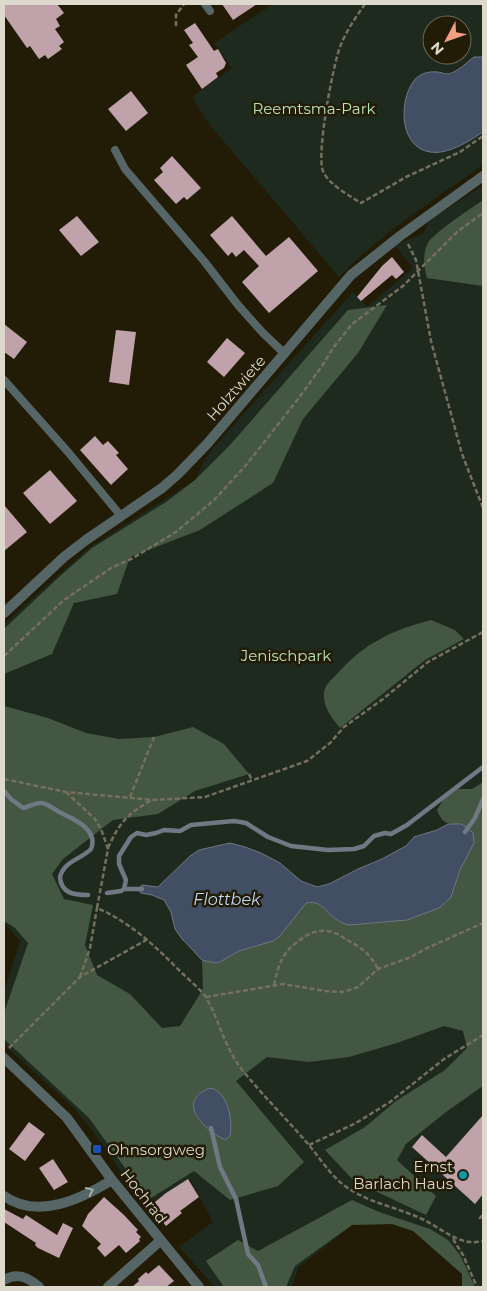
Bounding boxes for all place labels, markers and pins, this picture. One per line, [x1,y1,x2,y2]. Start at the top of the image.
place label: Ohnsorgweg [107,1140,205,1159]
marker: Ohnsorgweg [91,1143,103,1155]
place label: Ernst Barlach Haus [353,1157,453,1193]
marker: Ernst Barlach Haus [457,1169,469,1181]

